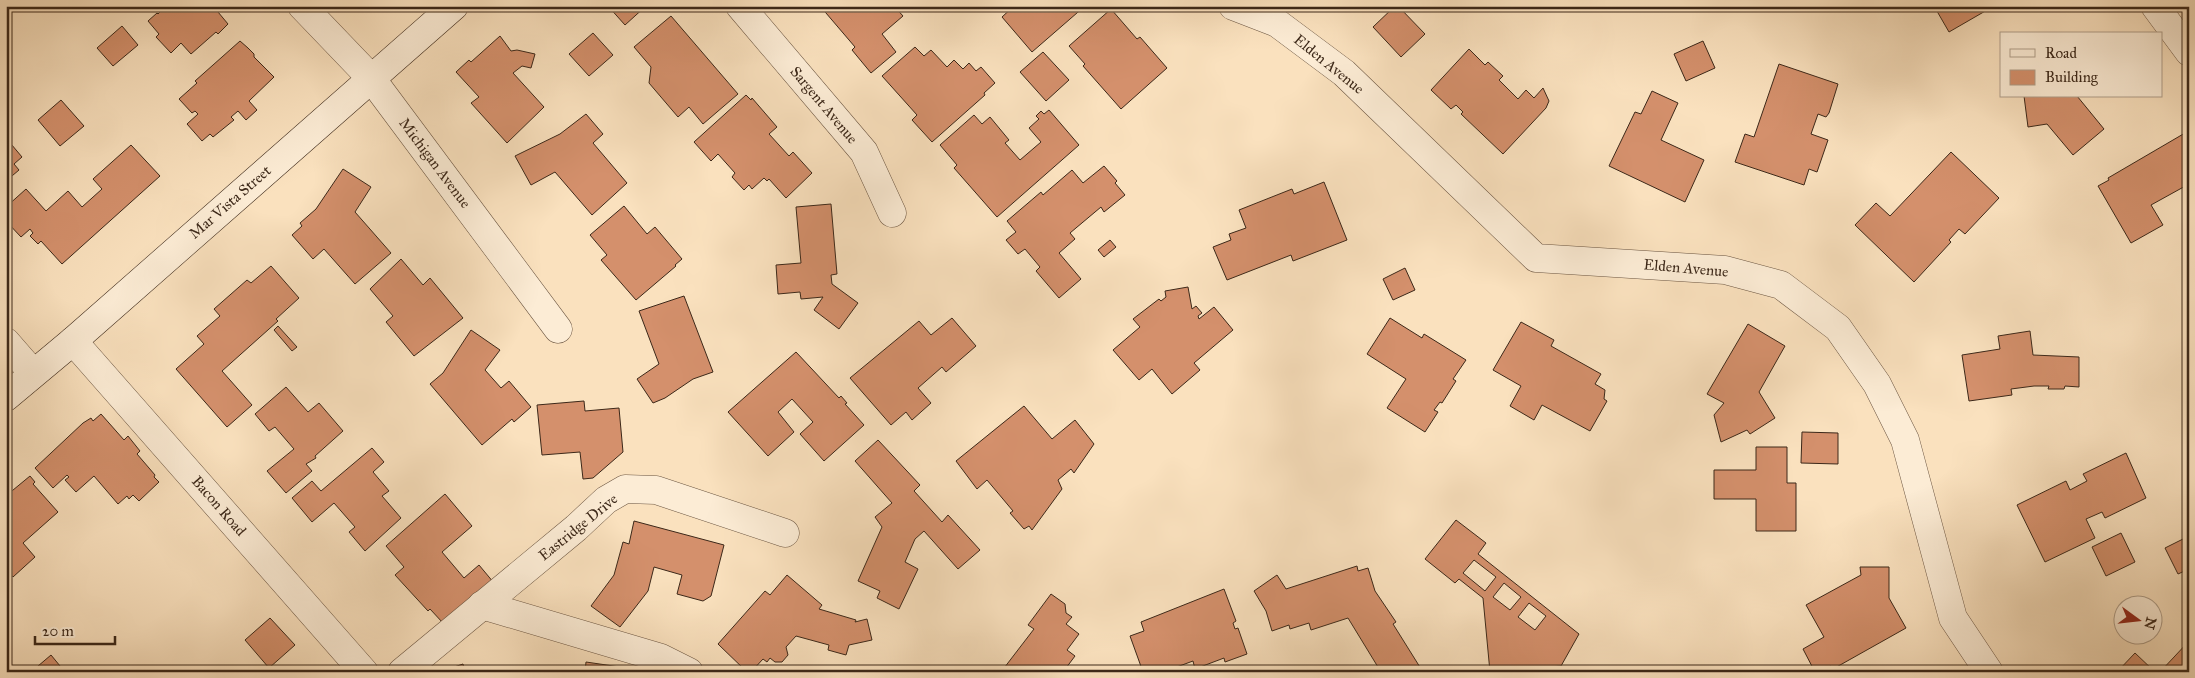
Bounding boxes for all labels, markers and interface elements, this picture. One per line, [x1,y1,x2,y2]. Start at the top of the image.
street label: Elden Avenue [1290,30,1368,98]
legend [2000,32,2162,98]
text: Road [2045,44,2077,62]
street label: Sargent Avenue [786,63,862,147]
text: Building [2045,68,2099,86]
street label: Michigan Avenue [395,114,475,212]
street label: Mar Vista Street [185,161,275,243]
street label: Elden Avenue [1643,255,1729,281]
street label: Bacon Road [188,472,250,540]
street label: Eastridge Drive [535,490,621,564]
north arrow [2112,596,2162,646]
scale bar [35,613,115,645]
text: N [2140,615,2160,631]
text: 20 m [42,622,74,640]

